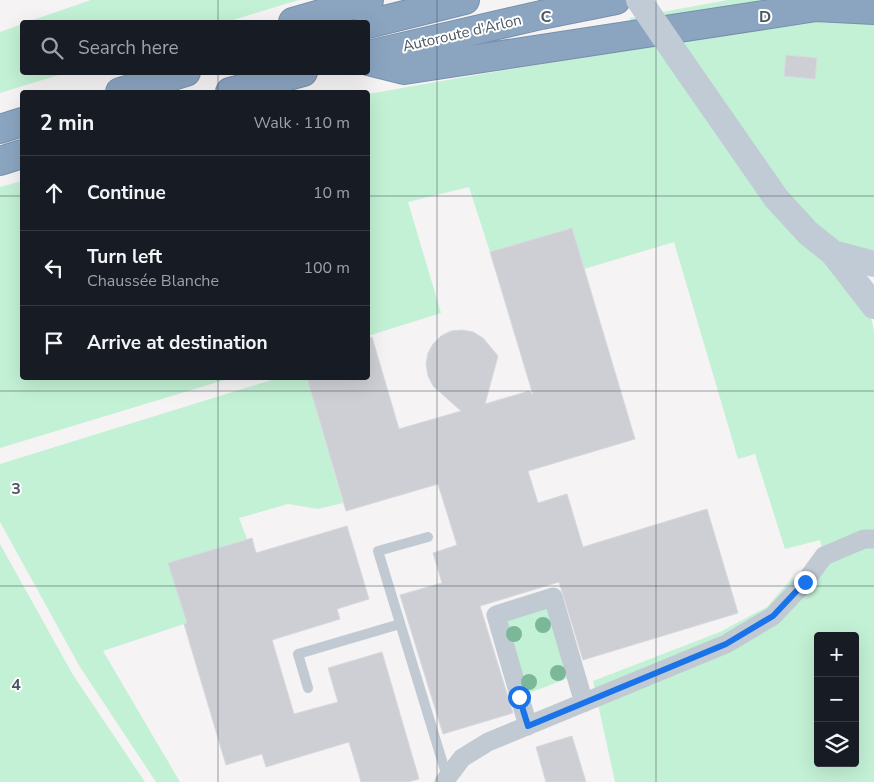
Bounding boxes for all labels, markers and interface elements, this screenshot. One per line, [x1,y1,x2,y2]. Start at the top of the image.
text: C [541,6,552,28]
text: D [759,6,771,28]
street label: Autoroute d'Arlon [401,10,523,56]
search box [20,20,370,75]
icon: search [38,34,66,62]
text: Search here [78,35,179,61]
text: 2 min [40,109,94,137]
text: Walk · 110 m [254,112,350,134]
icon: ahead [40,179,68,207]
text: Continue [87,180,166,206]
text: 10 m [313,182,350,204]
text: Turn left [87,244,162,270]
icon: left [40,254,68,282]
text: 100 m [303,257,350,279]
text: Chaussée Blanche [87,270,219,292]
icon: arrive [40,329,68,357]
text: Arrive at destination [87,330,268,356]
text: 3 [11,478,21,500]
route end [794,571,817,594]
map controls [814,632,859,767]
button: + [814,632,859,677]
text: 4 [11,674,21,696]
button: − [814,677,859,722]
route start [508,686,531,709]
button: layers [814,722,859,767]

